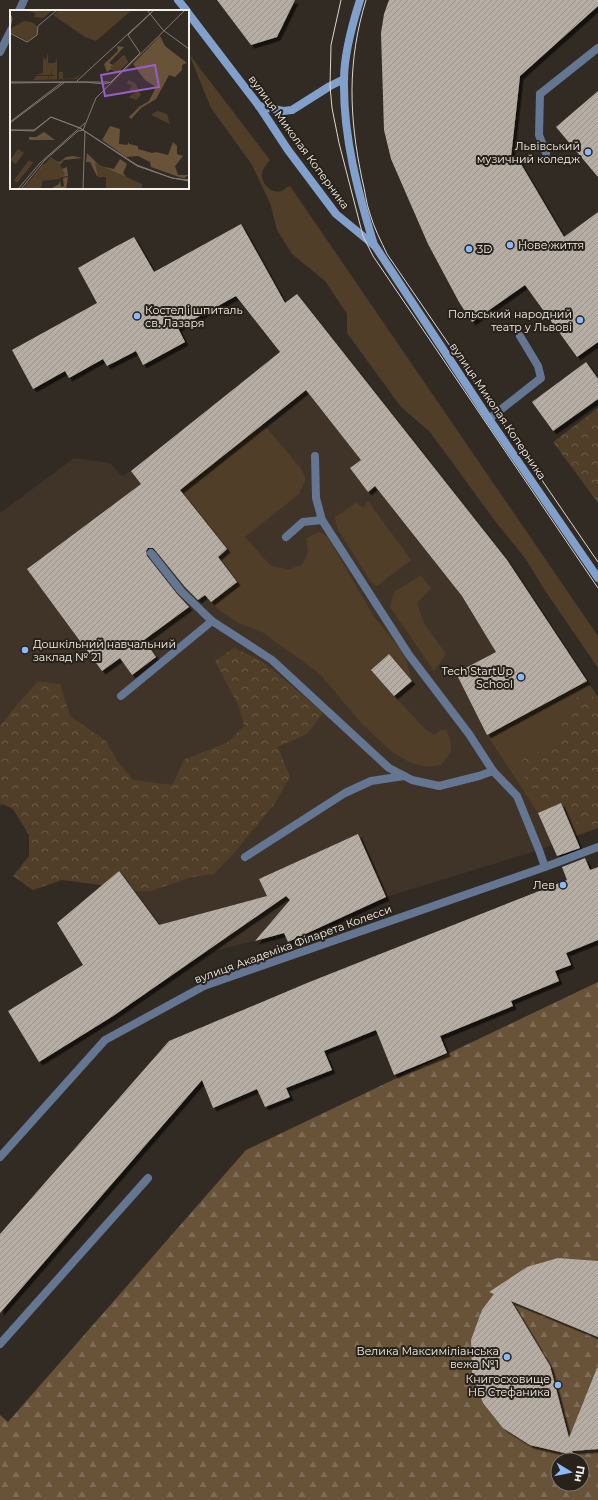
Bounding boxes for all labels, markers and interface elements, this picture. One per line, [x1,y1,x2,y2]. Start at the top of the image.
inset map [10,10,189,189]
street label: вулиця Миколая Коперника [246,72,352,212]
place label: Львівський музичний коледж [477,139,580,166]
marker: Львівський музичний коледж [583,147,593,157]
place label: Нове життя [518,238,584,252]
marker: Нове життя [505,240,515,250]
place label: 3D [477,242,492,256]
marker: 3D [464,244,474,254]
place label: Костел і шпиталь св. Лазаря [145,303,243,330]
place label: Польський народний театр у Львові [448,307,572,334]
marker: Костел і шпиталь св. Лазаря [132,311,142,321]
marker: Польський народний театр у Львові [575,315,585,325]
street label: вулиця Миколая Коперника [447,340,549,482]
place label: Дошкільний навчальний заклад № 21 [33,637,176,664]
marker: Дошкільний навчальний заклад № 21 [20,645,30,655]
place label: Tech StartUp School [442,664,513,691]
marker: Tech StartUp School [516,672,526,682]
place label: Лев [533,878,555,892]
marker: Лев [558,880,568,890]
street label: вулиця Академіка Філарета Колесси [192,902,394,986]
place label: Велика Максиміліанська вежа №1 [356,1344,499,1371]
marker: Велика Максиміліанська вежа №1 [502,1352,512,1362]
place label: Книгосховище НБ Стефаника [466,1372,550,1399]
marker: Книгосховище НБ Стефаника [553,1380,563,1390]
north arrow [550,1452,590,1492]
text: Пн [572,1464,588,1483]

